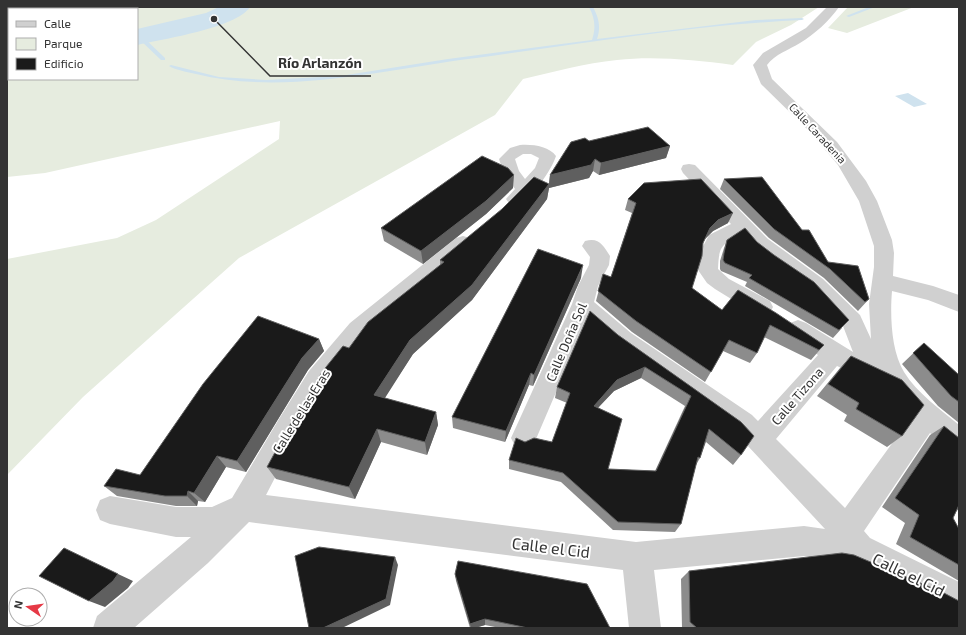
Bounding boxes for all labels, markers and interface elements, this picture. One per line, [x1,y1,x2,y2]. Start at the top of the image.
legend [8,8,138,80]
text: Calle [44,16,71,30]
text: Parque [44,36,82,50]
callout: Río Arlanzón [270,50,371,76]
text: Río Arlanzón [278,54,362,71]
text: Edificio [44,56,84,70]
street label: Calle Caradenia [787,100,849,166]
street label: Calle Doña Sol [542,300,590,384]
street label: Calle Tizona [768,364,826,428]
street label: Calle de las Eras [269,366,333,456]
street label: Calle el Cid [511,533,591,561]
street label: Calle el Cid [870,548,948,600]
north arrow [8,587,48,627]
text: N [11,599,25,610]

